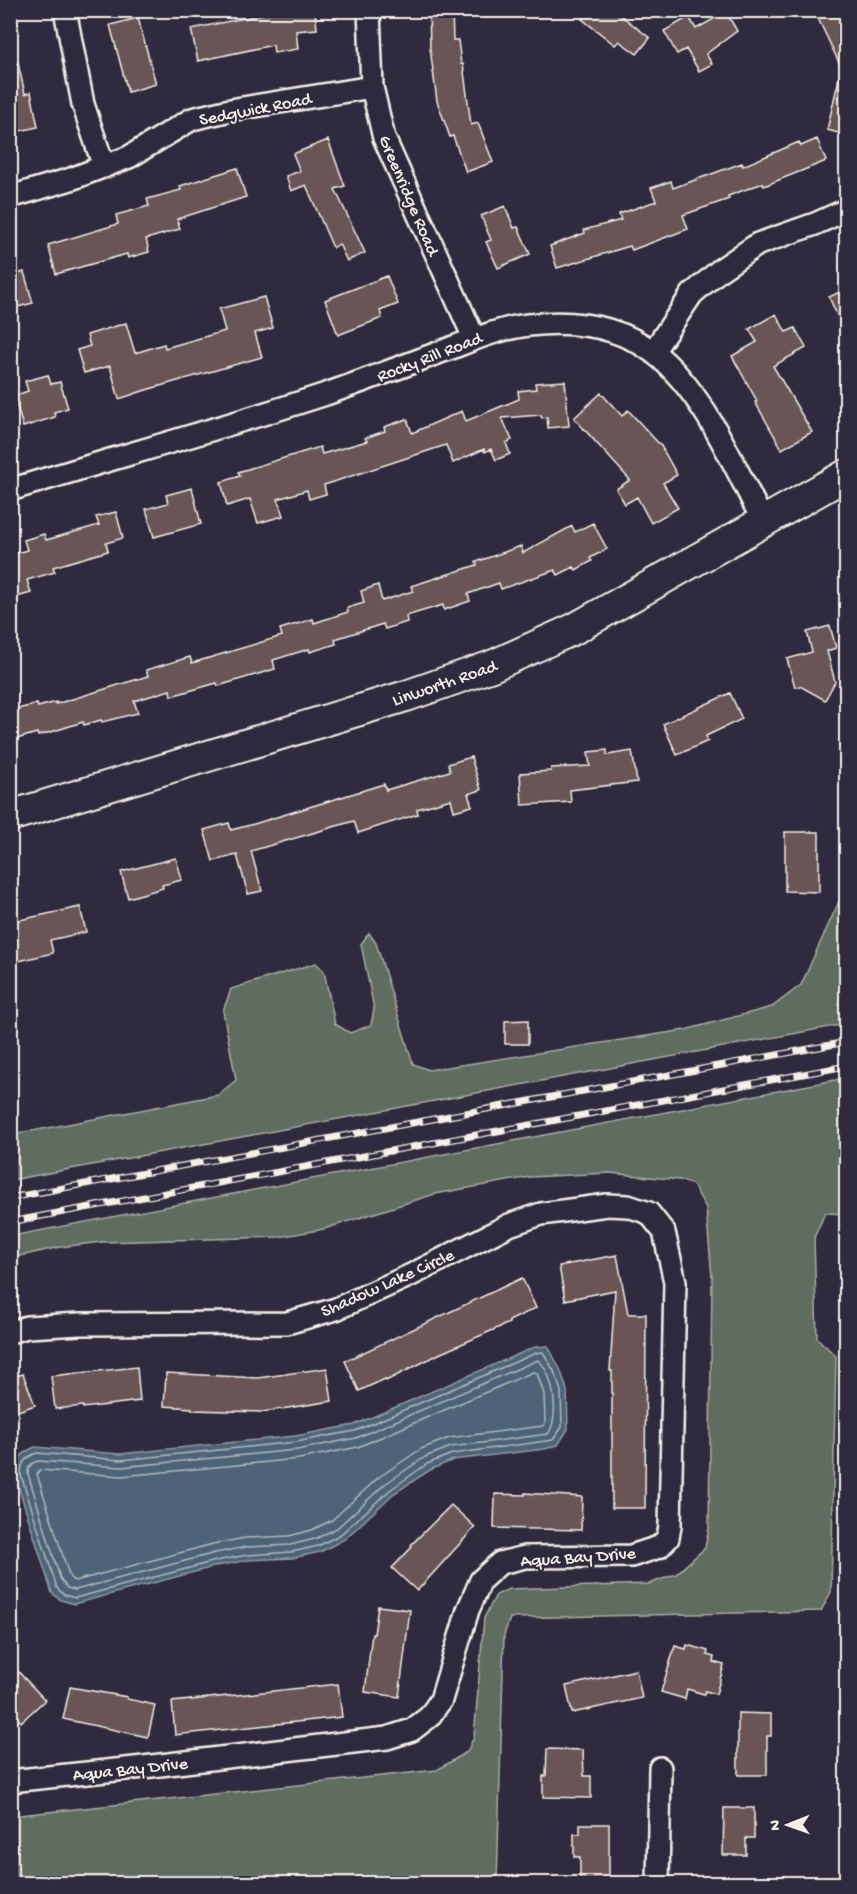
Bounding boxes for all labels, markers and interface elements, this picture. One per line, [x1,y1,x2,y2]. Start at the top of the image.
street label: Sedgwick Road [198,89,315,132]
street label: Greenridge Road [373,133,443,261]
street label: Rocky Rill Road [374,328,487,388]
street label: Linworth Road [390,656,501,712]
street label: Shadow Lake Circle [318,1245,459,1323]
street label: Aqua Bay Drive [520,1544,637,1573]
street label: Aqua Bay Drive [72,1754,190,1787]
north arrow [758,1795,818,1855]
text: N [767,1819,786,1831]

